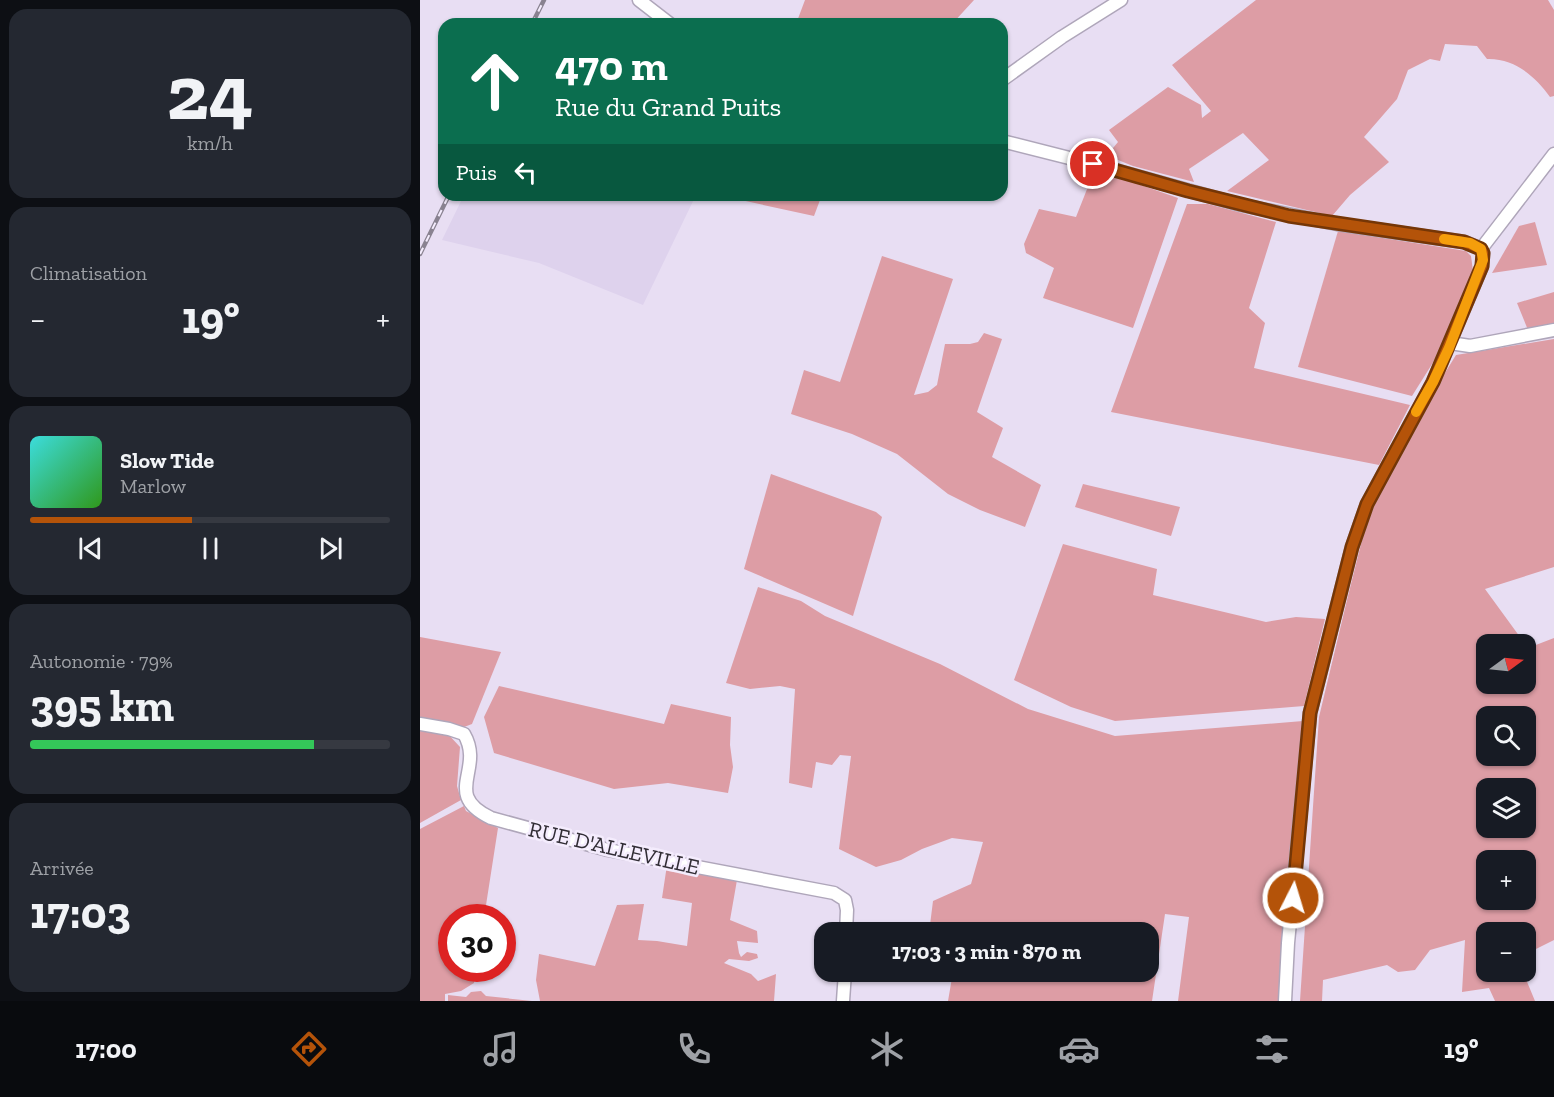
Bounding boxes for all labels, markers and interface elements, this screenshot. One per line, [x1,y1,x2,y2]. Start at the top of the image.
text: 470 m [555,40,668,91]
icon: ahead [456,42,534,120]
text: 24 [167,45,253,139]
text: Rue du Grand Puits [555,91,781,123]
text: km/h [187,131,233,155]
pin [1067,138,1118,189]
icon: arrive [1076,147,1109,180]
icon: left [509,156,542,189]
text: Puis [456,159,497,186]
text: Climatisation [30,261,147,285]
text: 19° [182,291,240,345]
text: − [30,299,45,338]
text: + [376,299,390,338]
text: Slow Tide [120,447,214,474]
text: Marlow [120,474,186,498]
icon: previous [74,532,107,565]
icon: pause [194,532,227,565]
icon: next [314,532,347,565]
north arrow [1476,634,1536,694]
map controls [1476,634,1536,982]
text: Autonomie · 79% [30,649,173,673]
text: 395 km [30,679,174,733]
button: search [1476,706,1536,766]
button: layers [1476,778,1536,838]
street label: RUE D'ALLEVILLE [526,815,702,881]
button: + [1476,850,1536,910]
text: Arrivée [30,856,94,880]
position arrow [1261,866,1325,930]
text: 17:03 [30,886,131,940]
speed limit sign: 30 [438,904,516,982]
button: − [1476,922,1536,982]
text: 17:03 · 3 min · 870 m [892,938,1081,965]
icon: directions [288,1028,330,1070]
icon: music [480,1028,522,1070]
icon: phone [673,1028,715,1070]
icon: climate [866,1028,908,1070]
icon: car [1058,1028,1100,1070]
icon: filters [1251,1028,1293,1070]
text: 17:00 [75,1033,137,1065]
text: 19° [1444,1033,1479,1065]

